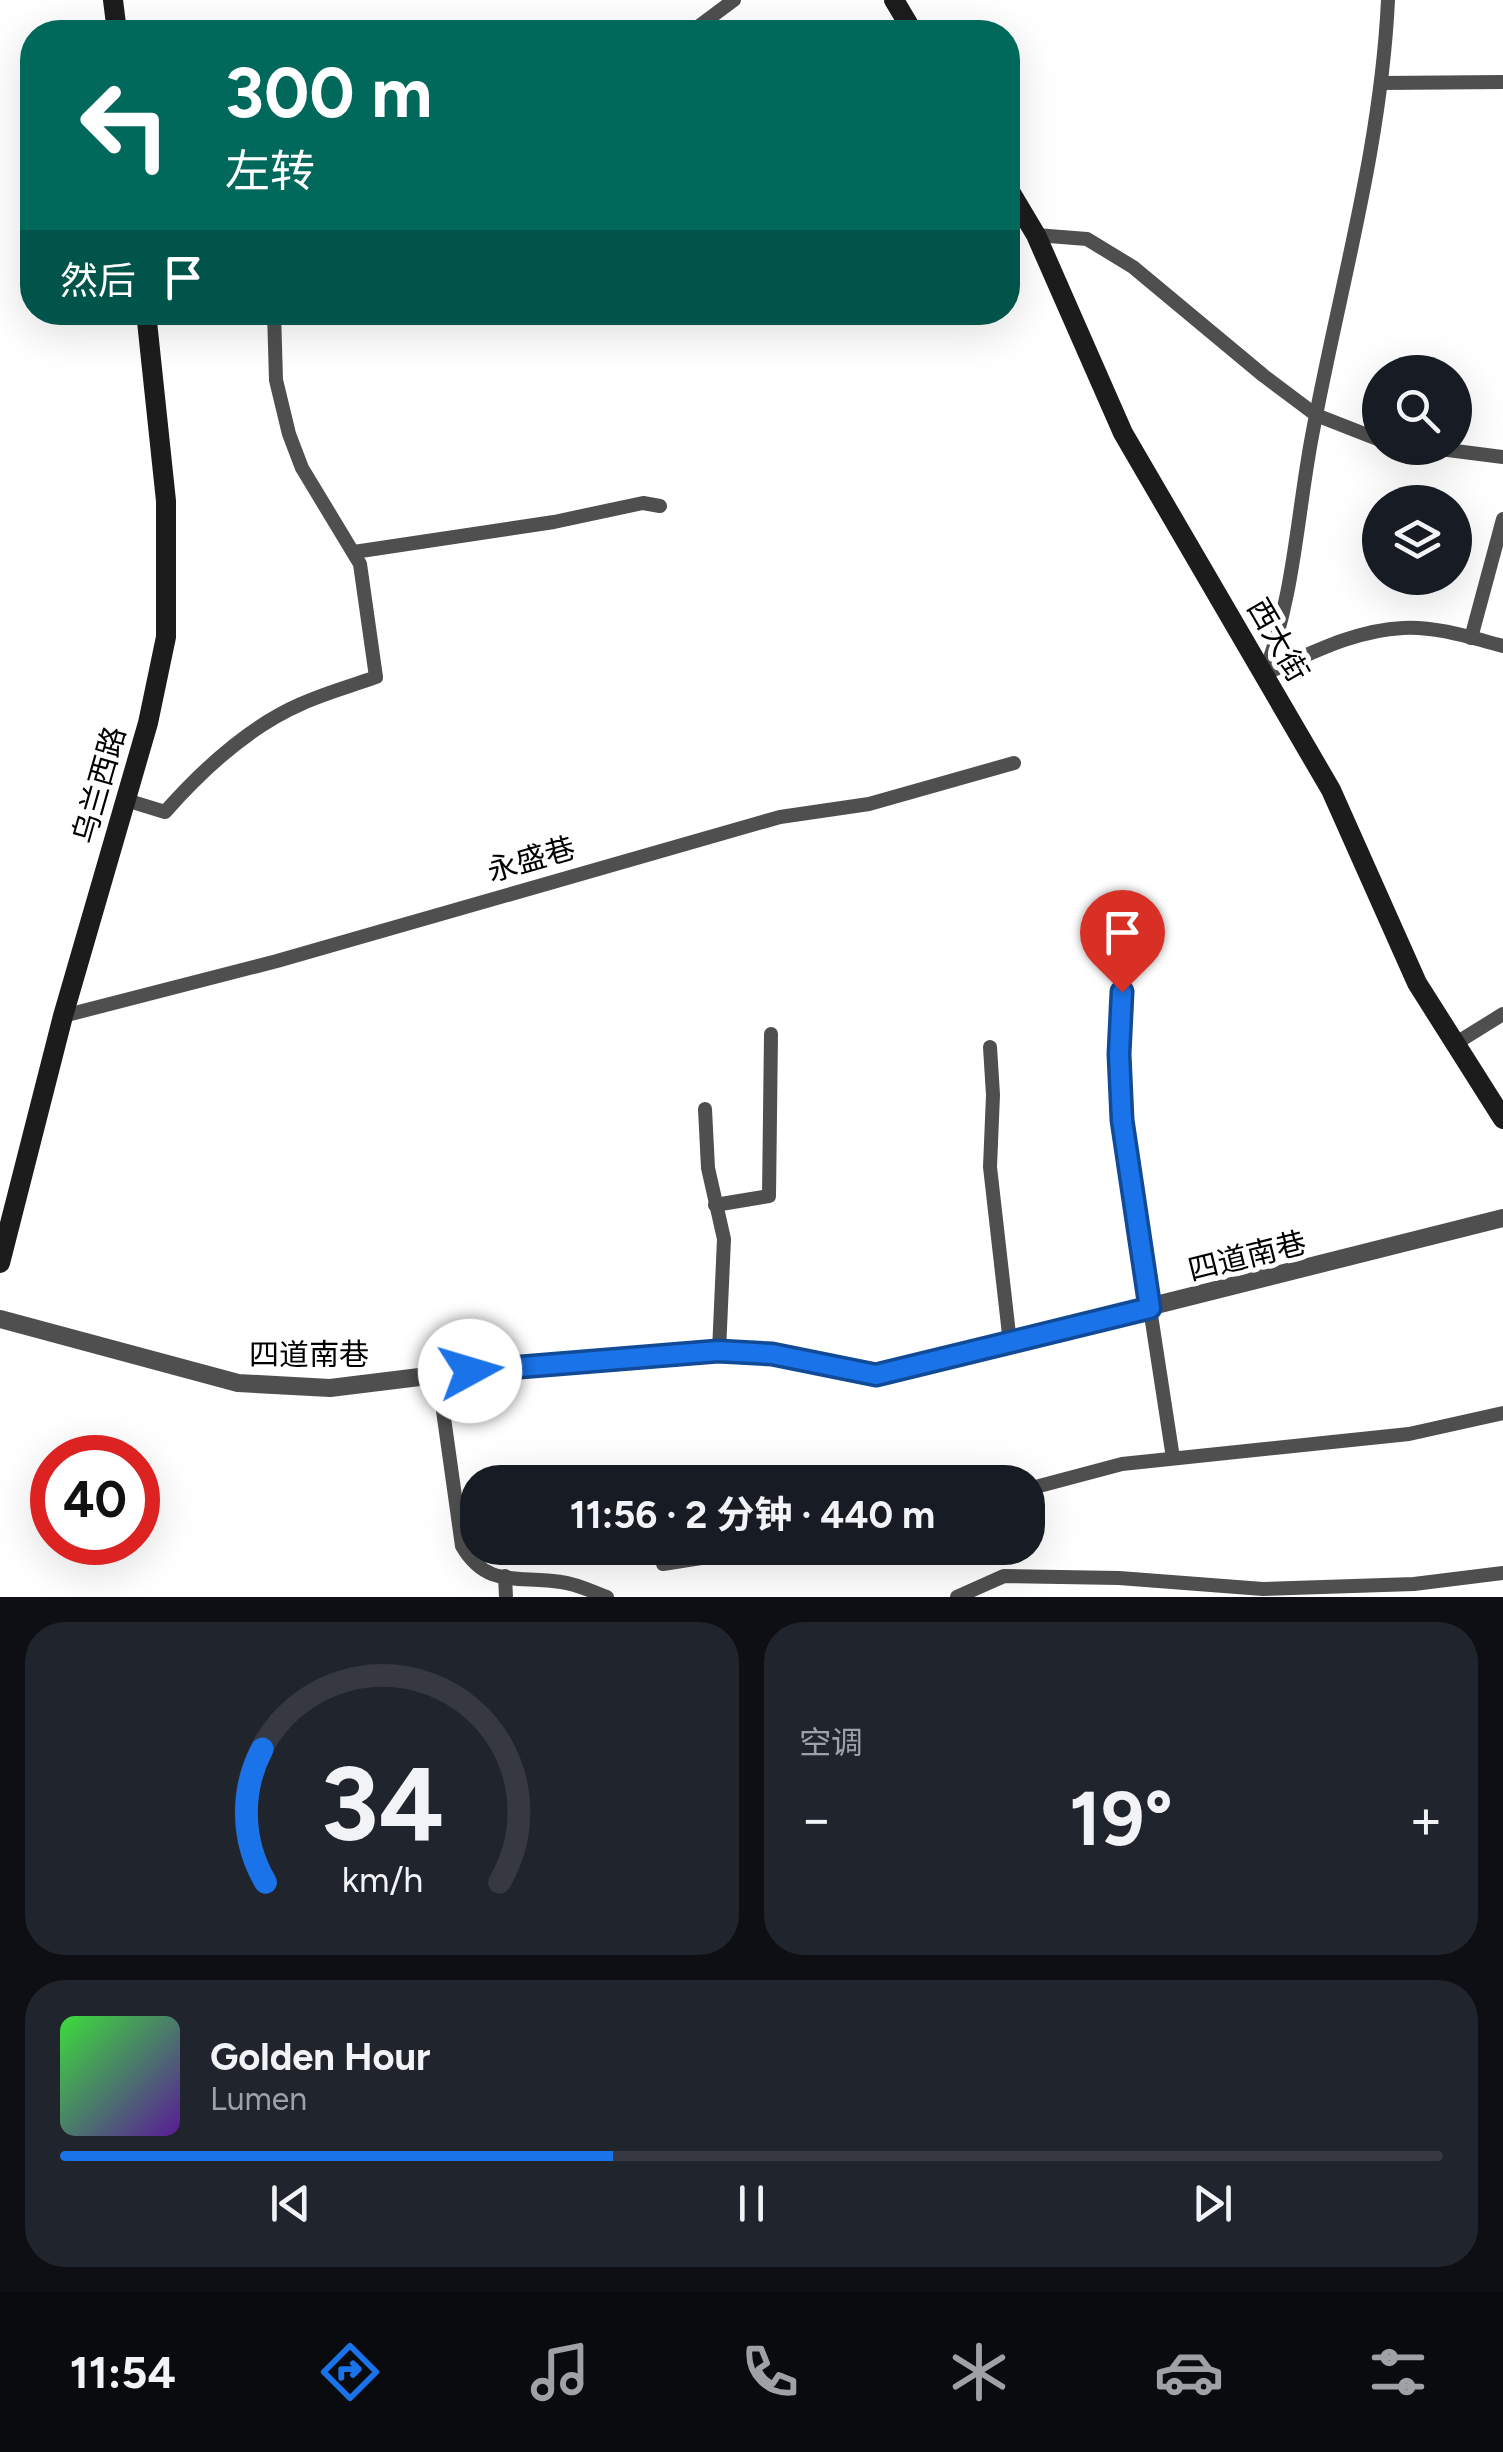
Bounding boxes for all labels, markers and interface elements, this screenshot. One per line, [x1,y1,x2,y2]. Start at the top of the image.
text: 300 m [225,50,432,135]
icon: left [60,60,190,190]
text: 左转 [225,144,315,198]
icon: arrive [156,250,211,305]
text: 然后 [60,258,136,304]
map controls [1362,355,1472,595]
button: search [1362,355,1472,465]
button: layers [1362,485,1472,595]
street label: 西大街 [1239,592,1317,688]
street label: 乌兰西路 [65,722,133,848]
street label: 永盛巷 [483,829,579,889]
pin [1080,890,1165,993]
icon: arrive [1095,905,1150,960]
street label: 四道南巷 [1184,1224,1310,1288]
position arrow [418,1319,522,1423]
street label: 四道南巷 [249,1336,369,1373]
speed limit sign: 40 [30,1435,160,1565]
text: 11:56 · 2 分钟 · 440 m [570,1492,935,1538]
text: 空调 [799,1724,863,1762]
text: 34 [320,1741,444,1866]
text: 19° [1069,1774,1173,1864]
text: − [799,1786,833,1852]
text: + [1409,1786,1443,1852]
text: km/h [341,1858,423,1901]
text: Golden Hour [210,2034,431,2080]
text: Lumen [210,2080,307,2118]
icon: previous [263,2176,318,2231]
icon: pause [724,2176,779,2231]
icon: next [1185,2176,1240,2231]
icon: directions [315,2337,385,2407]
icon: music [525,2337,595,2407]
icon: phone [735,2337,805,2407]
icon: climate [944,2337,1014,2407]
icon: car [1154,2337,1224,2407]
icon: filters [1363,2337,1433,2407]
text: 11:54 [70,2345,176,2399]

